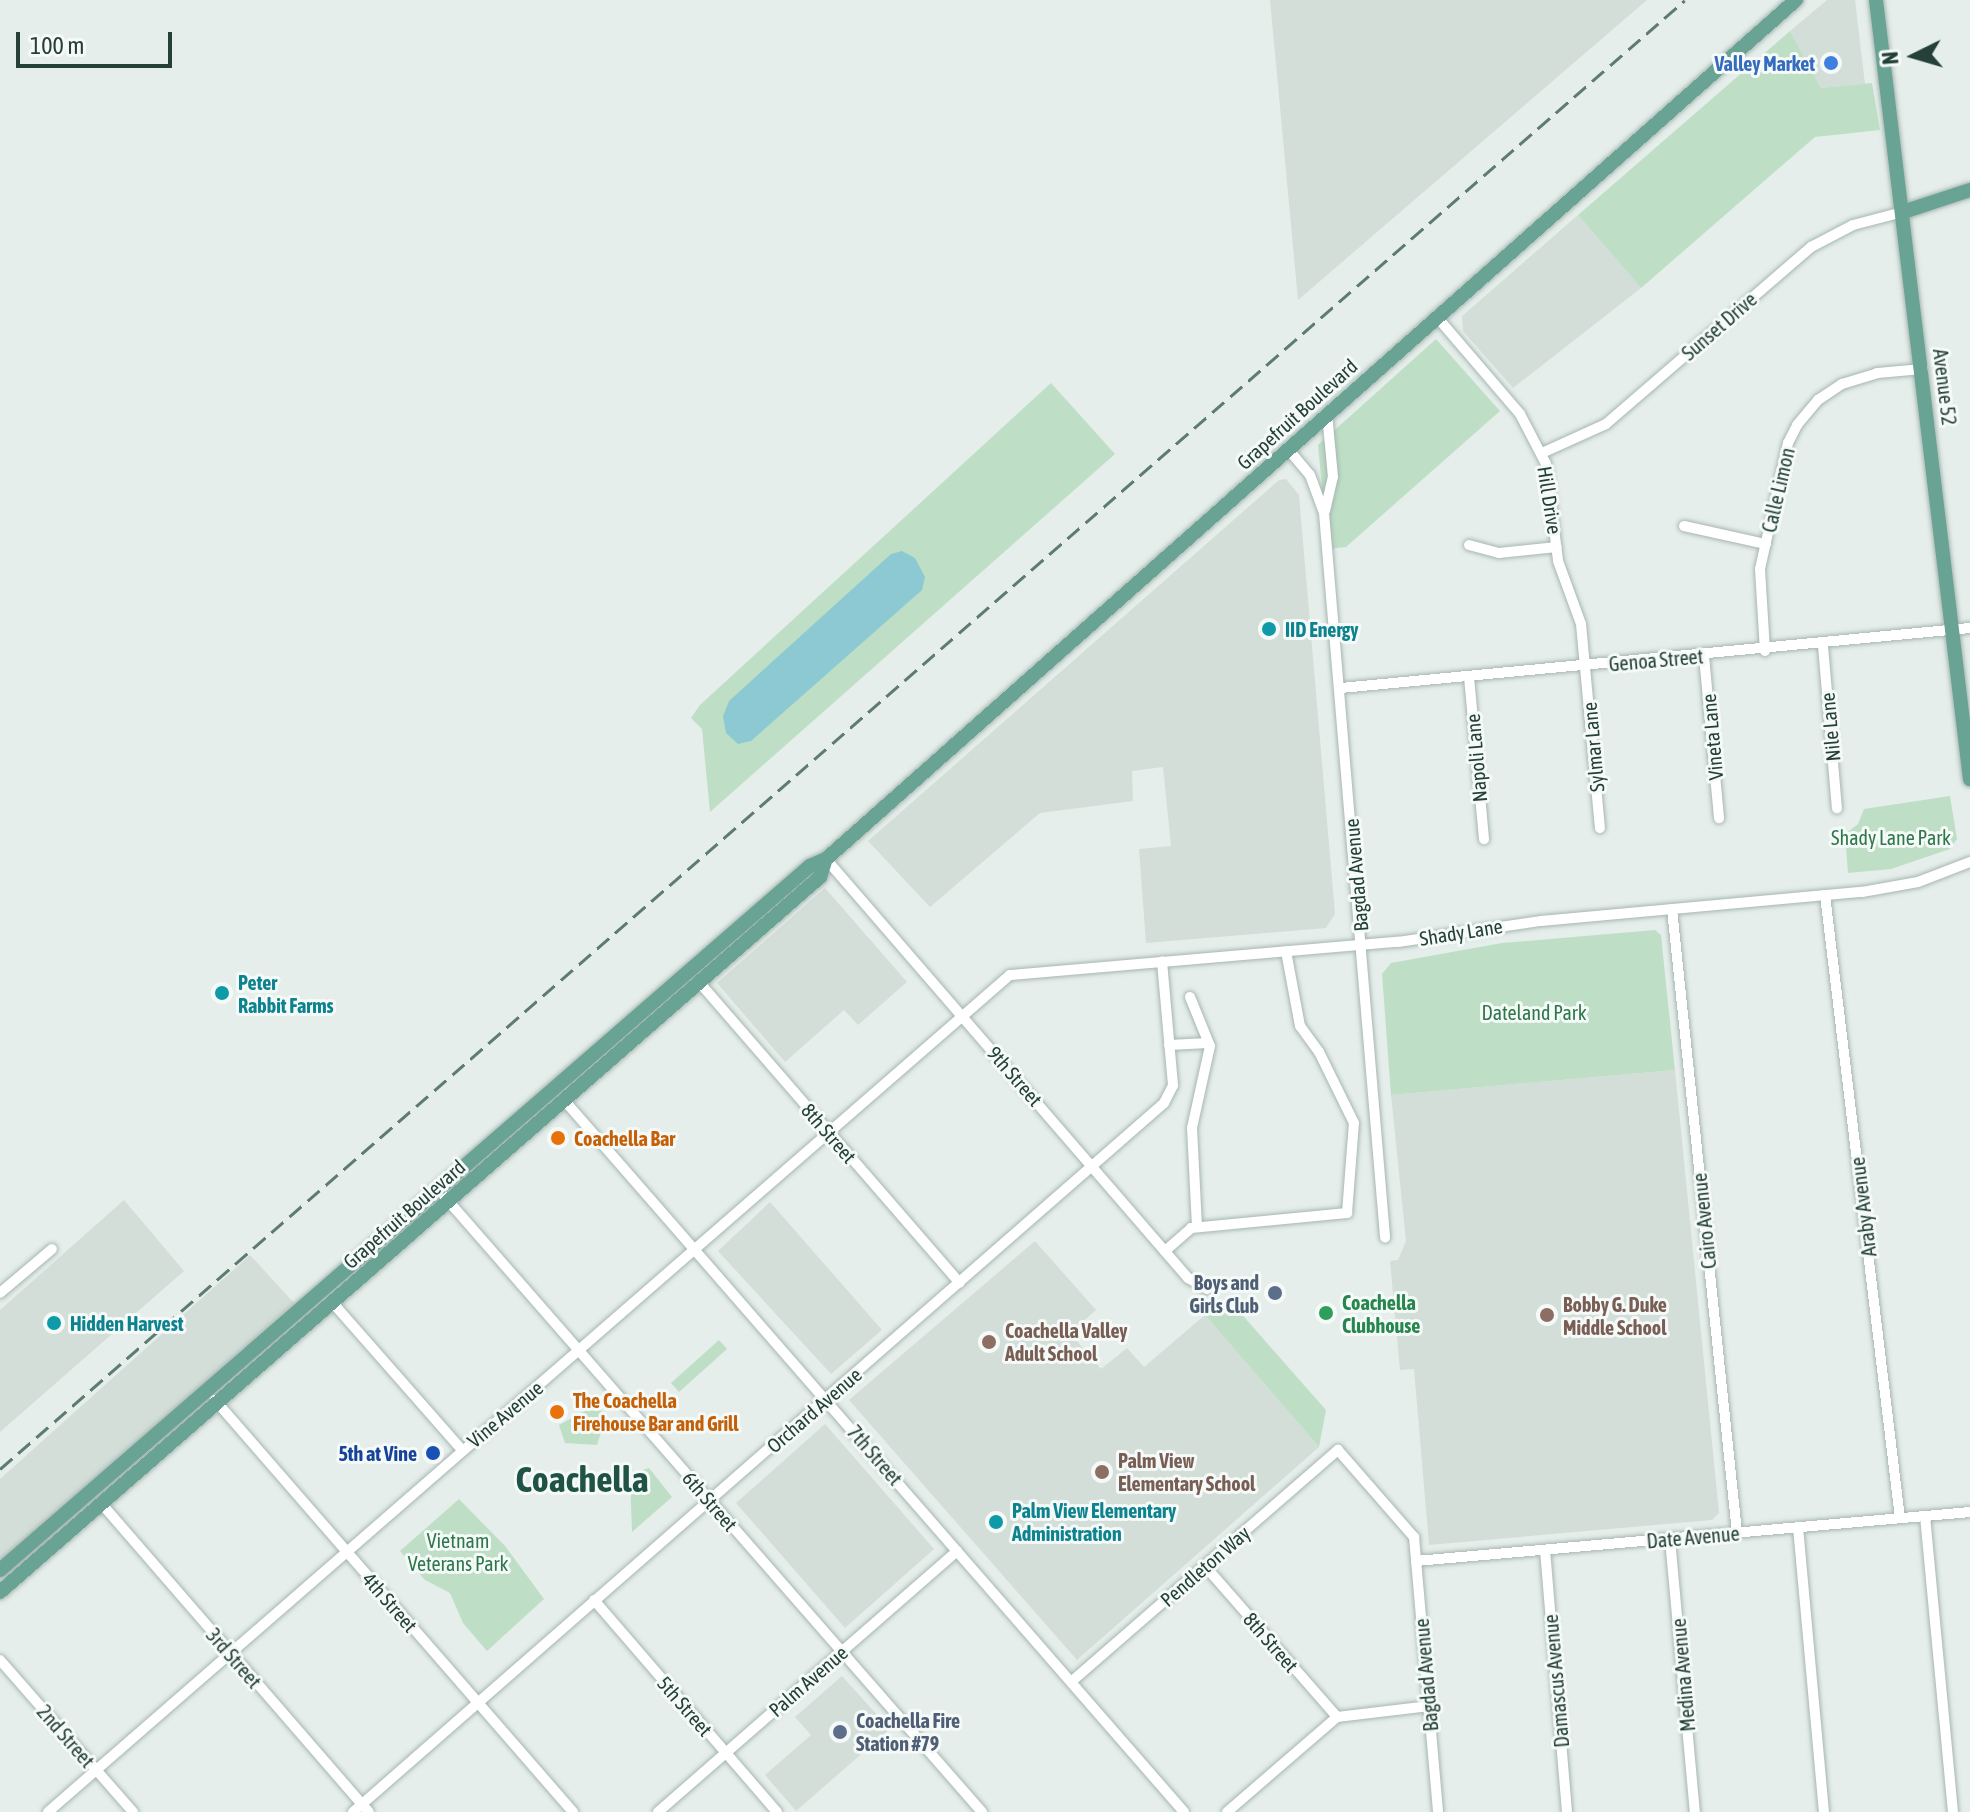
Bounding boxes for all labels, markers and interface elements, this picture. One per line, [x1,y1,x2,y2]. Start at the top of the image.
scale bar [20,16,176,66]
north arrow [1874,16,1954,96]
text: 100 m [30,32,84,59]
text: N [1877,50,1904,66]
place label: Valley Market [1714,51,1815,75]
marker: Valley Market [1822,54,1840,72]
street label: Sunset Drive [1677,287,1761,365]
street label: Avenue 52 [1928,347,1962,427]
street label: Grapefruit Boulevard [1232,354,1362,474]
street label: Calle Limon [1757,445,1799,535]
street label: Hill Drive [1533,464,1567,536]
place label: IID Energy [1285,617,1359,641]
marker: IID Energy [1260,620,1278,638]
street label: Genoa Street [1608,644,1704,676]
street label: Nile Lane [1815,692,1845,762]
street label: Vineta Lane [1696,693,1728,781]
street label: Sylmar Lane [1577,701,1609,793]
street label: Napoli Lane [1460,713,1492,803]
street label: Bagdad Avenue [1339,817,1373,933]
park label: Shady Lane Park [1831,825,1951,849]
street label: Shady Lane [1418,914,1504,950]
place label: Peter Rabbit Farms [238,970,334,1017]
marker: Peter Rabbit Farms [213,984,231,1002]
park label: Dateland Park [1481,1000,1587,1024]
street label: 9th Street [982,1041,1048,1111]
street label: 8th Street [796,1098,862,1168]
place label: Coachella Bar [574,1126,675,1150]
marker: Coachella Bar [549,1129,567,1147]
street label: Grapefruit Boulevard [338,1155,470,1273]
street label: Araby Avenue [1845,1156,1881,1258]
street label: Cairo Avenue [1687,1172,1721,1270]
place label: Boys and Girls Club [1189,1270,1259,1317]
marker: Boys and Girls Club [1266,1284,1284,1302]
place label: Coachella Clubhouse [1342,1290,1420,1337]
place label: Bobby G. Duke Middle School [1563,1292,1667,1339]
marker: Coachella Clubhouse [1317,1304,1335,1322]
marker: Bobby G. Duke Middle School [1538,1306,1556,1324]
place label: Hidden Harvest [70,1311,183,1335]
marker: Hidden Harvest [45,1314,63,1332]
place label: Coachella Valley Adult School [1005,1318,1128,1365]
marker: Coachella Valley Adult School [980,1333,998,1351]
street label: Orchard Avenue [762,1362,866,1458]
street label: Vine Avenue [462,1375,548,1453]
place label: The Coachella Firehouse Bar and Grill [573,1388,739,1435]
marker: The Coachella Firehouse Bar and Grill [548,1403,566,1421]
street label: 7th Street [842,1420,908,1490]
place label: 5th at Vine [338,1441,417,1465]
marker: 5th at Vine [424,1444,442,1462]
place label: Palm View Elementary School [1118,1448,1255,1495]
district label: Coachella [516,1458,648,1502]
marker: Palm View Elementary School [1093,1463,1111,1481]
street label: 6th Street [677,1466,743,1536]
place label: Palm View Elementary Administration [1012,1498,1176,1545]
marker: Palm View Elementary Administration [987,1513,1005,1531]
street label: Pendleton Way [1155,1521,1255,1611]
street label: Date Avenue [1646,1521,1740,1553]
park label: Vietnam Veterans Park [408,1528,508,1575]
street label: 4th Street [357,1567,423,1637]
street label: 8th Street [1238,1607,1304,1677]
street label: Damascus Avenue [1538,1613,1574,1749]
street label: Bagdad Avenue [1409,1617,1443,1733]
street label: Medina Avenue [1666,1617,1700,1733]
street label: 3rd Street [202,1623,266,1693]
street label: Palm Avenue [764,1640,852,1722]
street label: 5th Street [652,1671,718,1741]
street label: 2nd Street [32,1700,100,1772]
place label: Coachella Fire Station #79 [856,1708,960,1755]
marker: Coachella Fire Station #79 [831,1723,849,1741]

